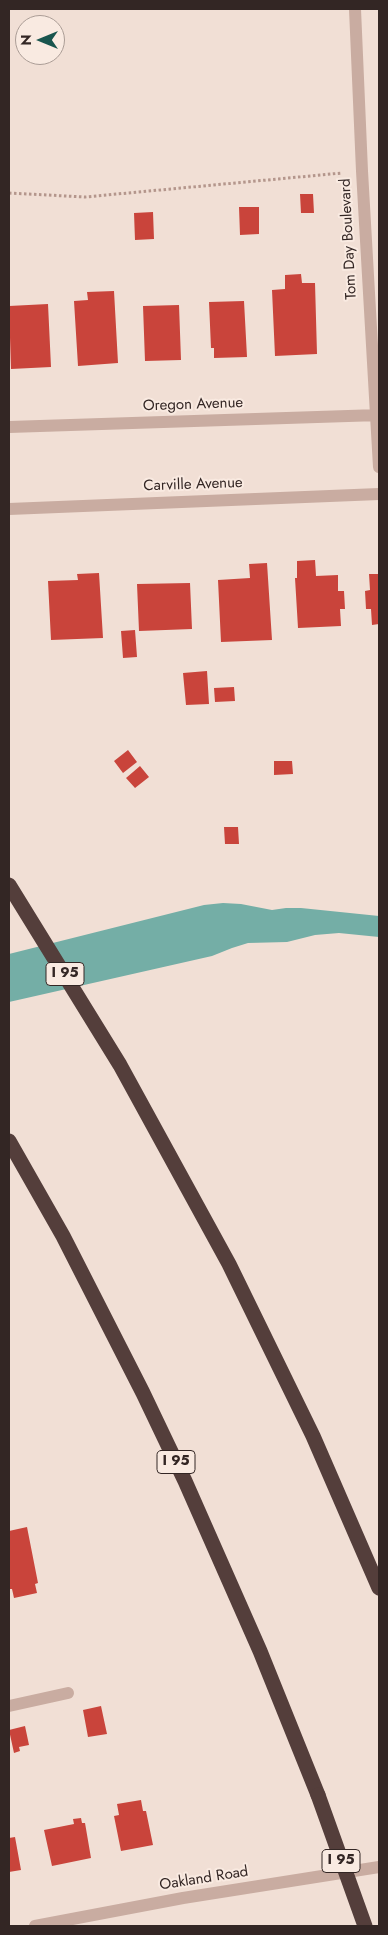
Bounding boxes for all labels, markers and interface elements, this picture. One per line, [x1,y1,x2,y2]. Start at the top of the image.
north arrow [15,15,65,65]
text: N [16,34,36,46]
street label: Tom Day Boulevard [337,178,361,300]
street label: Oregon Avenue [143,394,243,416]
street label: Carville Avenue [143,474,243,496]
road number: I 95 [46,962,84,986]
road number: I 95 [157,1450,195,1474]
road number: I 95 [322,1850,360,1872]
street label: Oakland Road [158,1863,250,1895]

